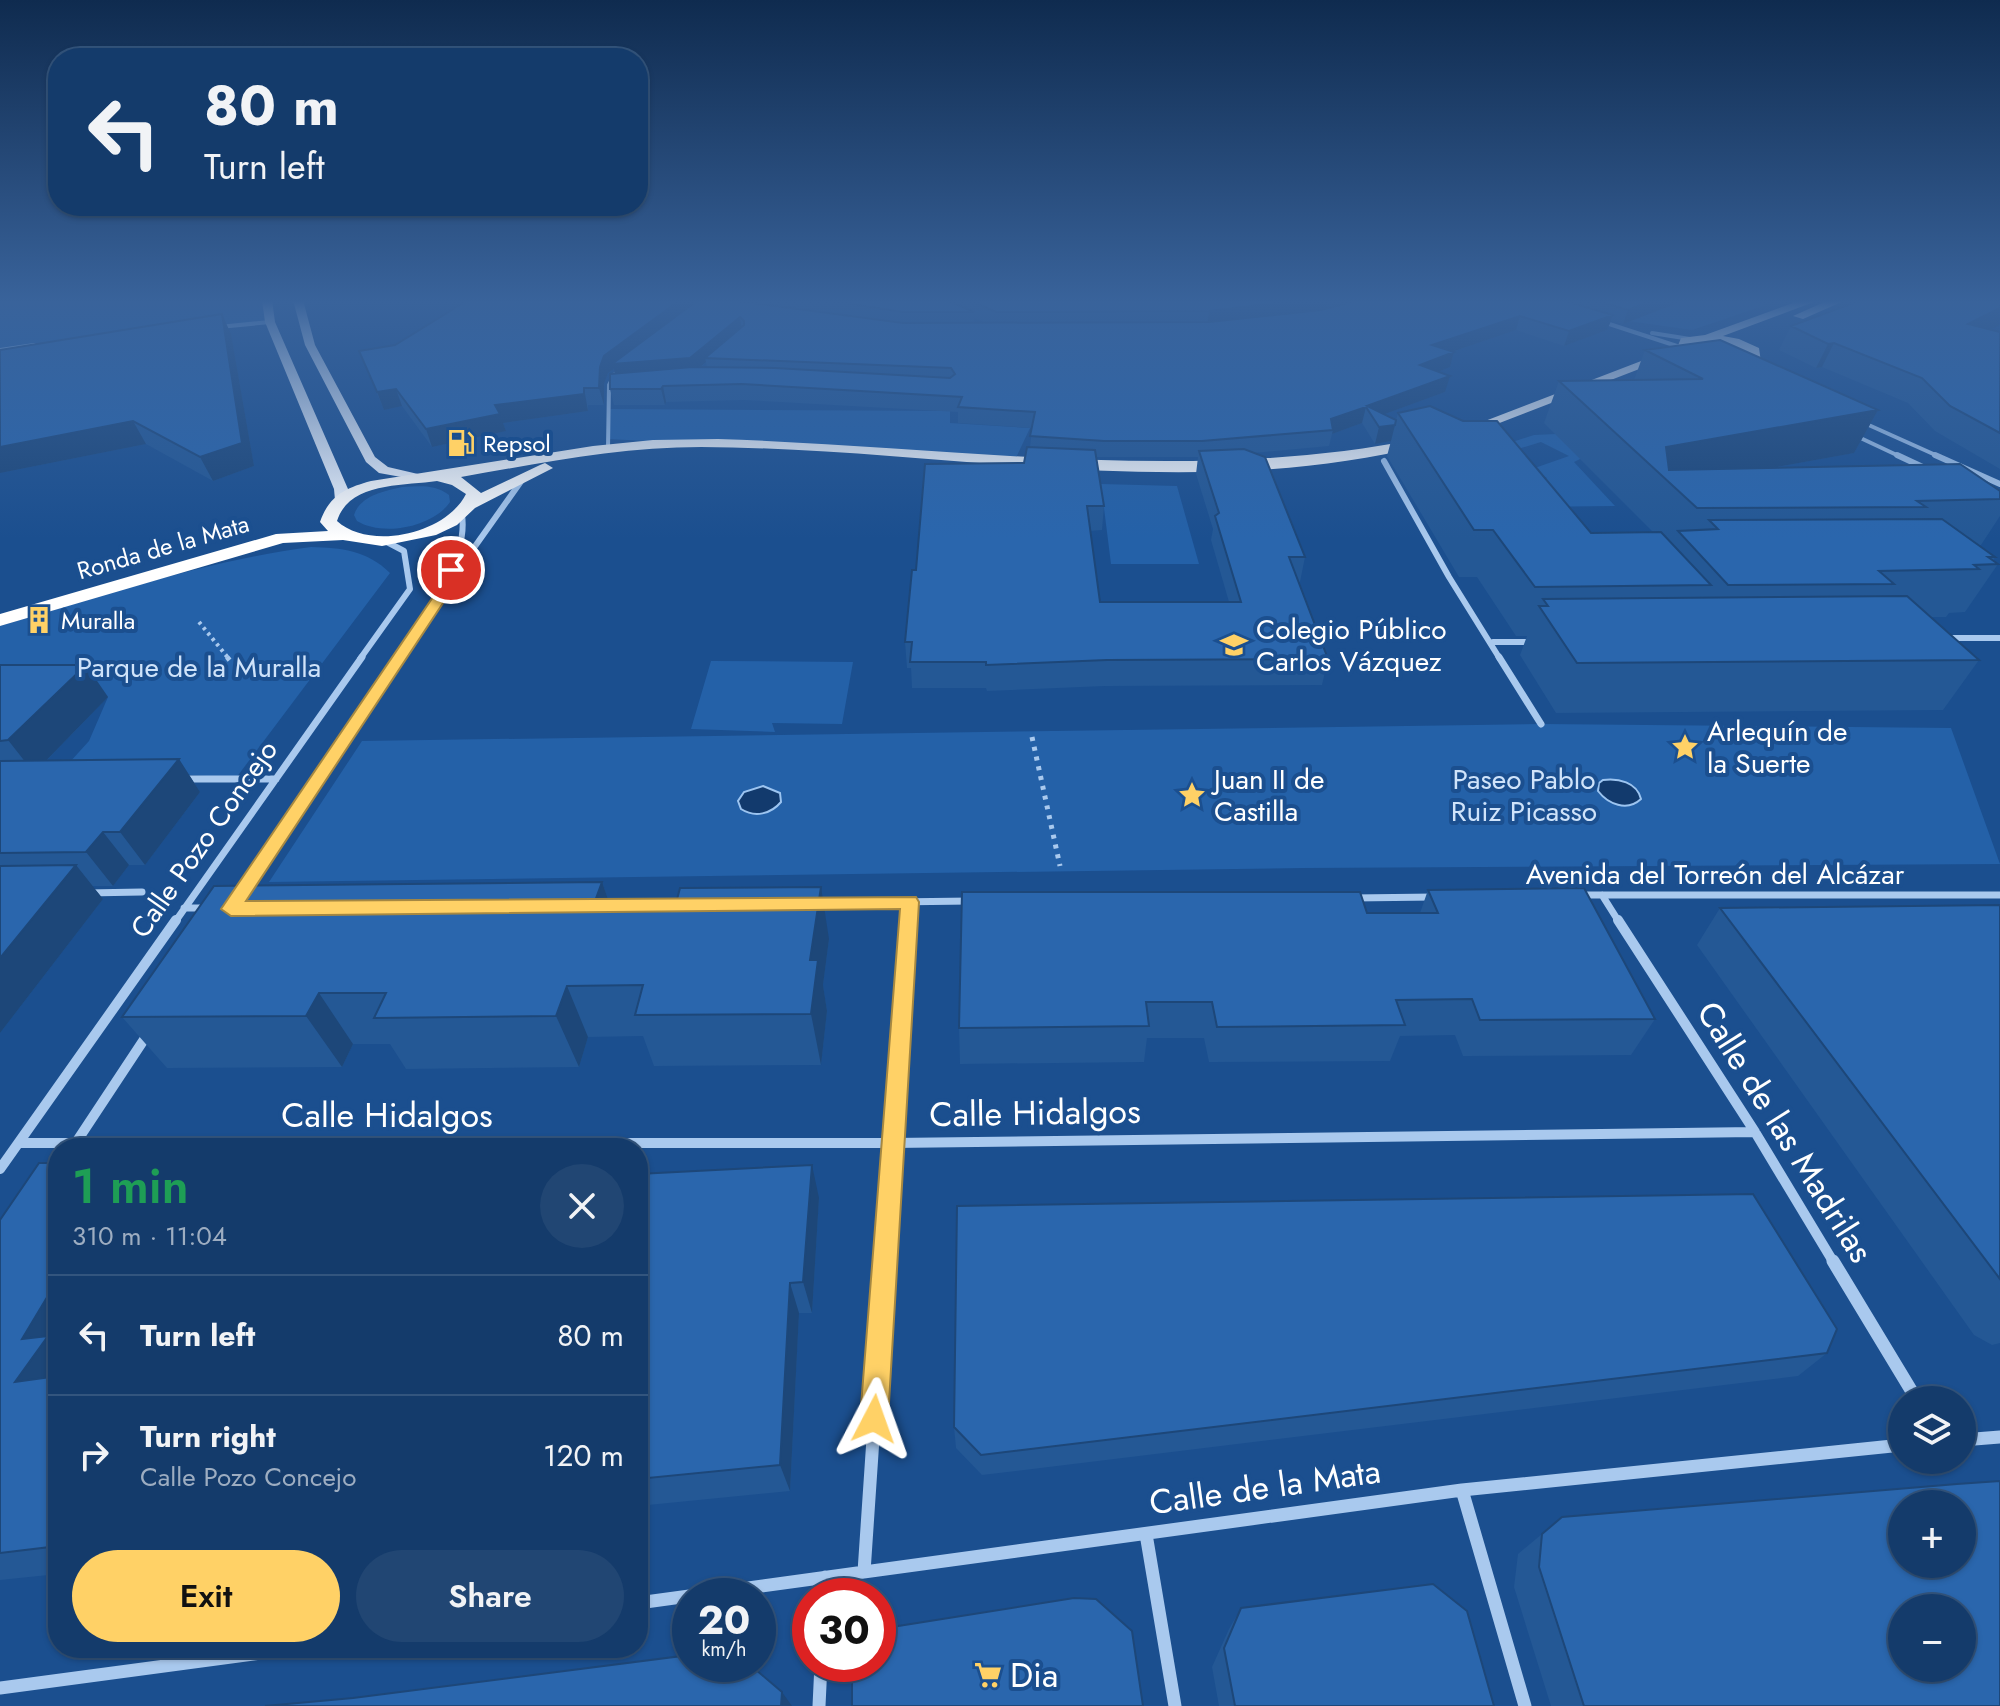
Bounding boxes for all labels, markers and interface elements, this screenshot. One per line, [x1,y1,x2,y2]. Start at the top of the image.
text: 80 m [204,65,339,146]
icon: left [72,80,176,184]
text: Turn left [204,140,325,192]
place label: Repsol [483,426,551,461]
fuel station icon: Repsol [446,428,476,458]
street label: Ronda de la Mata [73,506,253,588]
pin [417,536,485,604]
icon: arrive [429,548,473,592]
place label: Muralla [61,603,135,638]
building icon: Muralla [24,605,54,635]
place label: Colegio Público Carlos Vázquez [1256,609,1447,682]
school or university icon: Colegio Público Carlos Vázquez [1219,630,1249,660]
park label: Parque de la Muralla [77,647,321,688]
place label: Arlequín de la Suerte [1707,711,1847,784]
street label: Calle Pozo Concejo [120,732,288,946]
place icon: Arlequín de la Suerte [1670,732,1700,762]
place label: Juan II de Castilla [1210,759,1325,832]
park label: Paseo Pablo Ruiz Picasso [1451,759,1597,832]
place icon: Juan II de Castilla [1177,780,1207,810]
street label: Avenida del Torreón del Alcázar [1526,854,1905,895]
street label: Calle de las Madrilas [1685,992,1885,1272]
street label: Calle Hidalgos [929,1087,1141,1139]
street label: Calle Hidalgos [281,1091,493,1140]
text: 1 min [72,1152,189,1221]
button: close [540,1164,624,1248]
text: 310 m · 11:04 [72,1217,227,1255]
icon: left [72,1313,116,1357]
text: Turn left [140,1314,255,1357]
text: 80 m [557,1314,624,1357]
position arrow [832,1377,916,1461]
map controls [1888,1386,1976,1682]
button: layers [1888,1386,1976,1474]
text: Turn right [140,1415,276,1458]
icon: right [72,1433,116,1477]
text: 120 m [543,1434,624,1477]
street label: Calle de la Mata [1146,1447,1384,1527]
text: Calle Pozo Concejo [140,1458,356,1496]
button: + [1888,1490,1976,1578]
button: Exit [72,1550,340,1642]
button: Share [356,1550,624,1642]
speed limit sign: 30 [792,1578,896,1682]
text: 20 [698,1591,750,1649]
button: − [1888,1594,1976,1682]
text: km/h [701,1635,747,1664]
place label: Dia [1010,1651,1058,1700]
supermarket icon: Dia [973,1660,1003,1690]

